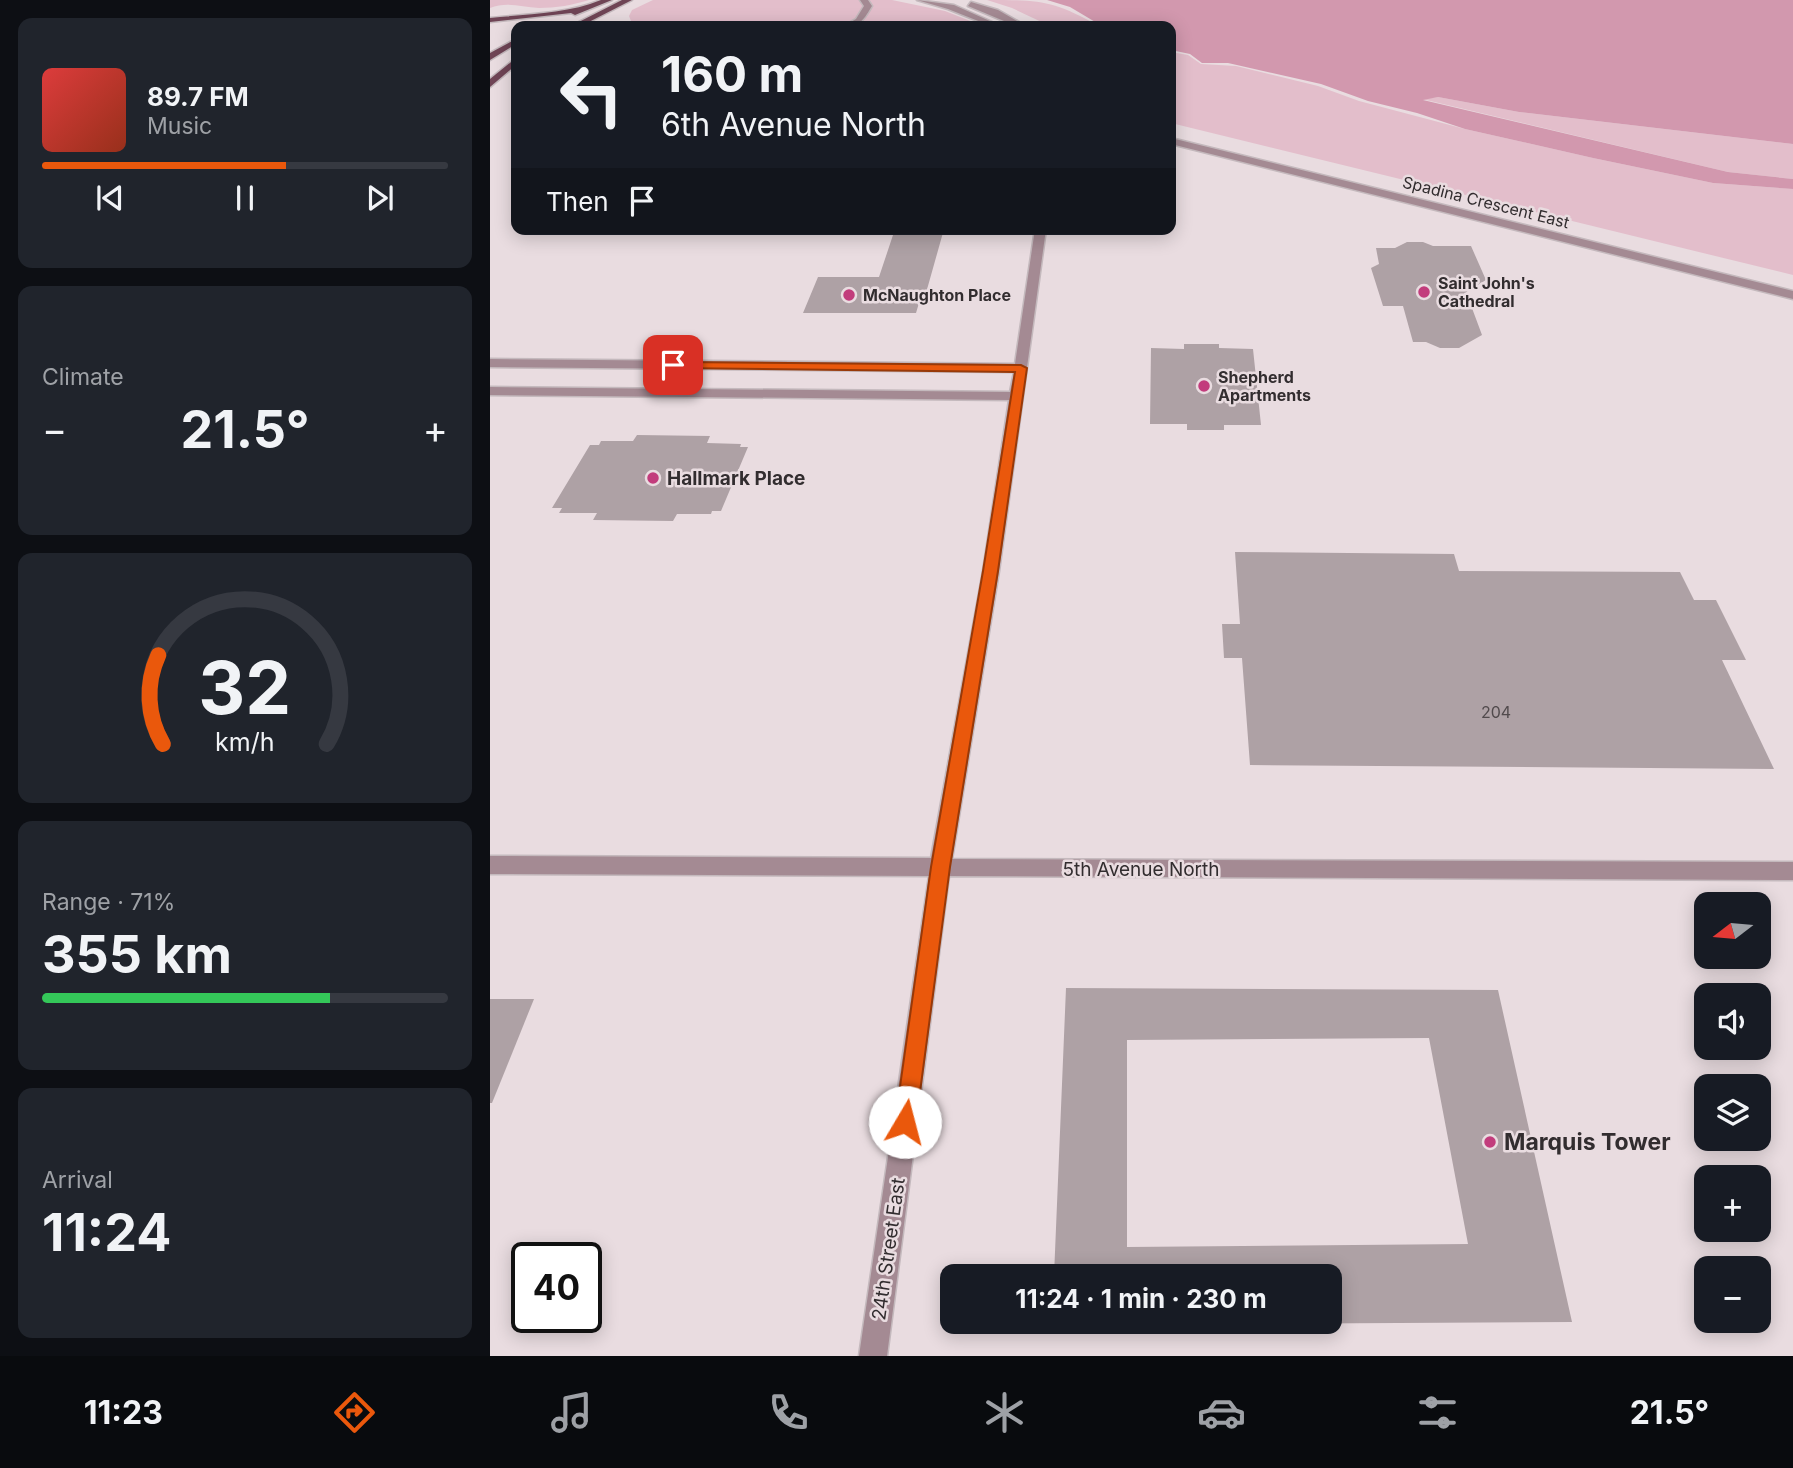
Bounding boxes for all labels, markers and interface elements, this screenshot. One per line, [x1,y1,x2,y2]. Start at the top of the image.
text: 160 m [661,45,803,104]
icon: left [546,49,637,140]
text: 89.7 FM [147,81,249,112]
text: 6th Avenue North [661,105,926,144]
text: Music [147,112,212,140]
street label: Spadina Crescent East [1401,172,1571,232]
icon: previous [91,179,129,217]
icon: pause [226,179,264,217]
icon: next [361,179,399,217]
icon: arrive [623,182,661,220]
text: Then [546,186,609,217]
place label: Saint John's Cathedral [1438,273,1535,311]
marker: Saint John's Cathedral [1416,284,1432,300]
place label: McNaughton Place [863,285,1011,305]
marker: McNaughton Place [841,287,857,303]
pin [643,335,703,395]
icon: arrive [654,346,692,384]
text: Climate [42,363,124,391]
place label: Shepherd Apartments [1218,367,1311,405]
marker: Shepherd Apartments [1196,378,1212,394]
text: 21.5° [180,398,310,461]
text: − [42,406,67,452]
text: + [423,406,448,452]
place label: Hallmark Place [667,467,805,490]
marker: Hallmark Place [645,470,661,486]
text: 32 [199,643,291,732]
house number: 204 [1481,702,1511,722]
text: km/h [215,727,275,757]
street label: 5th Avenue North [1062,858,1220,881]
text: Range · 71% [42,888,175,916]
north arrow [1694,892,1771,970]
map controls [1694,892,1771,1333]
text: 355 km [42,923,232,986]
button: sound [1694,983,1771,1060]
button: layers [1694,1074,1771,1151]
position arrow [868,1085,942,1159]
place label: Marquis Tower [1504,1128,1671,1156]
marker: Marquis Tower [1482,1134,1498,1150]
button: + [1694,1165,1771,1242]
text: Arrival [42,1166,113,1194]
street label: 24th Street East [867,1176,910,1322]
text: 11:24 [42,1201,171,1264]
speed limit sign: 40 [511,1242,602,1333]
button: − [1694,1256,1771,1333]
text: 11:24 · 1 min · 230 m [1015,1283,1267,1314]
icon: directions [330,1388,379,1437]
icon: music [547,1388,596,1437]
icon: phone [764,1388,813,1437]
icon: climate [980,1388,1029,1437]
icon: car [1197,1388,1246,1437]
icon: filters [1413,1388,1462,1437]
text: 11:23 [84,1393,163,1432]
text: 21.5° [1630,1393,1709,1432]

